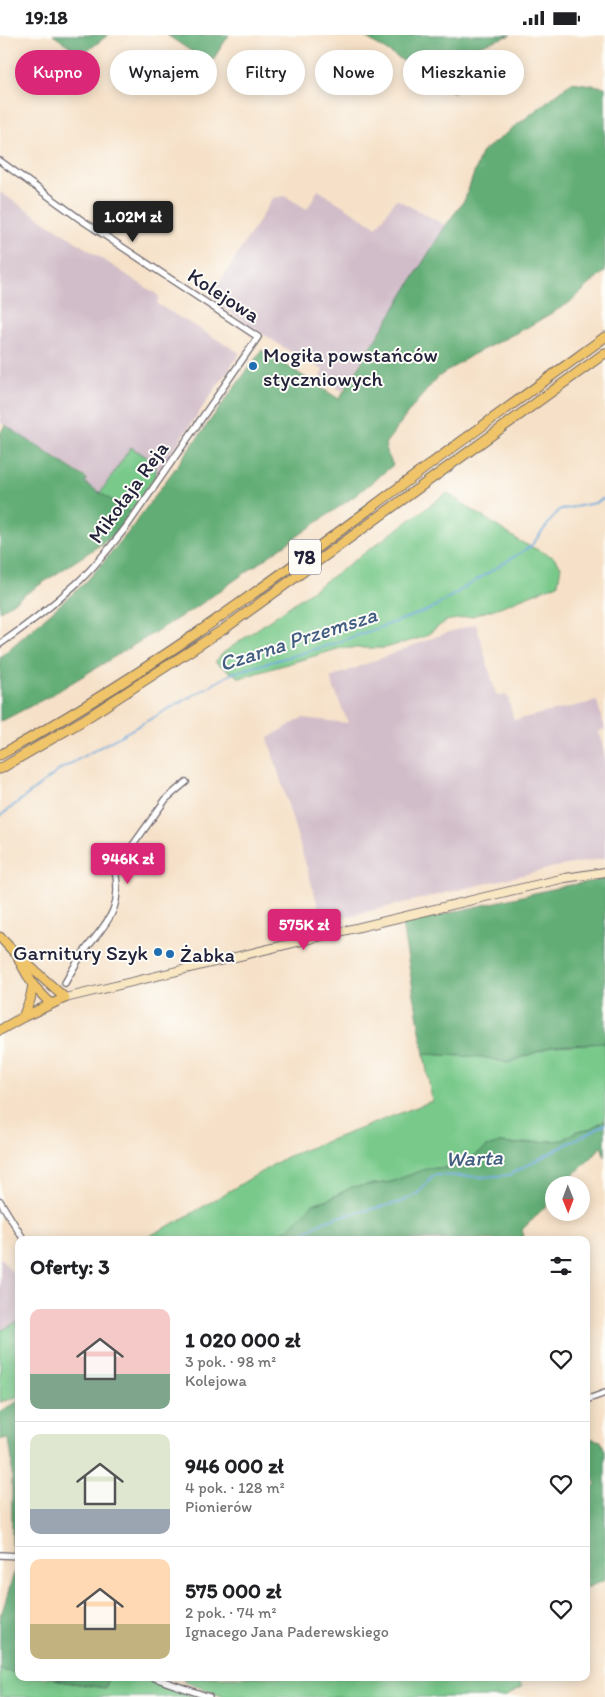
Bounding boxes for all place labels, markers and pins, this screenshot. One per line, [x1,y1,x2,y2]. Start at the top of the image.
pin: 1.02M zł [81,201,185,243]
place label: Mogiła powstańców styczniowych [263,342,438,391]
marker: Mogiła powstańców styczniowych [247,360,259,372]
pin: 946K zł [82,843,174,885]
pin: 575K zł [258,909,350,951]
place label: Garnitury Szyk [13,940,148,965]
place label: Żabka [180,942,235,967]
marker: Garnitury Szyk [152,946,164,958]
marker: Żabka [164,948,176,960]

